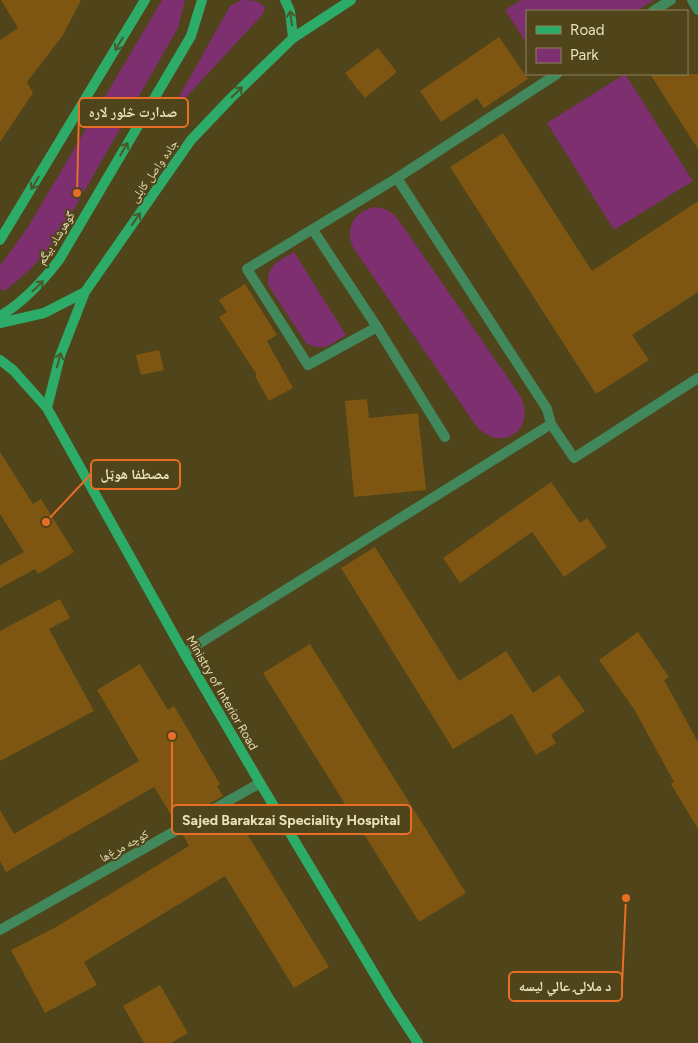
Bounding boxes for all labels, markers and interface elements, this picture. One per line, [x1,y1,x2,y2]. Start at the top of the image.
legend [526,10,688,75]
one-way arrow [286,11,296,27]
text: Road [570,21,605,39]
one-way arrow [114,36,124,50]
text: Park [570,46,599,64]
one-way arrow [231,86,243,98]
callout: صدارت څلور لاره [79,98,188,127]
text: صدارت څلور لاره [89,104,177,121]
street label: جاده واصل کابلی [127,136,181,206]
one-way arrow [120,142,130,156]
one-way arrow [30,175,40,189]
street label: گوهرشاد بیگم [34,209,79,268]
one-way arrow [131,212,141,226]
one-way arrow [31,280,44,292]
one-way arrow [55,353,65,369]
callout: مصطفا هوټل [91,460,180,489]
text: مصطفا هوټل [101,466,169,483]
street label: Ministry of Interior Road [184,633,260,753]
callout: Sajed Barakzai Speciality Hospital [172,805,411,834]
text: Sajed Barakzai Speciality Hospital [182,812,400,829]
street label: کوچه مرغ‌ها [97,827,151,866]
callout: د ملالۍ عالي لیسه [509,972,622,1001]
text: د ملالۍ عالي لیسه [519,978,611,997]

